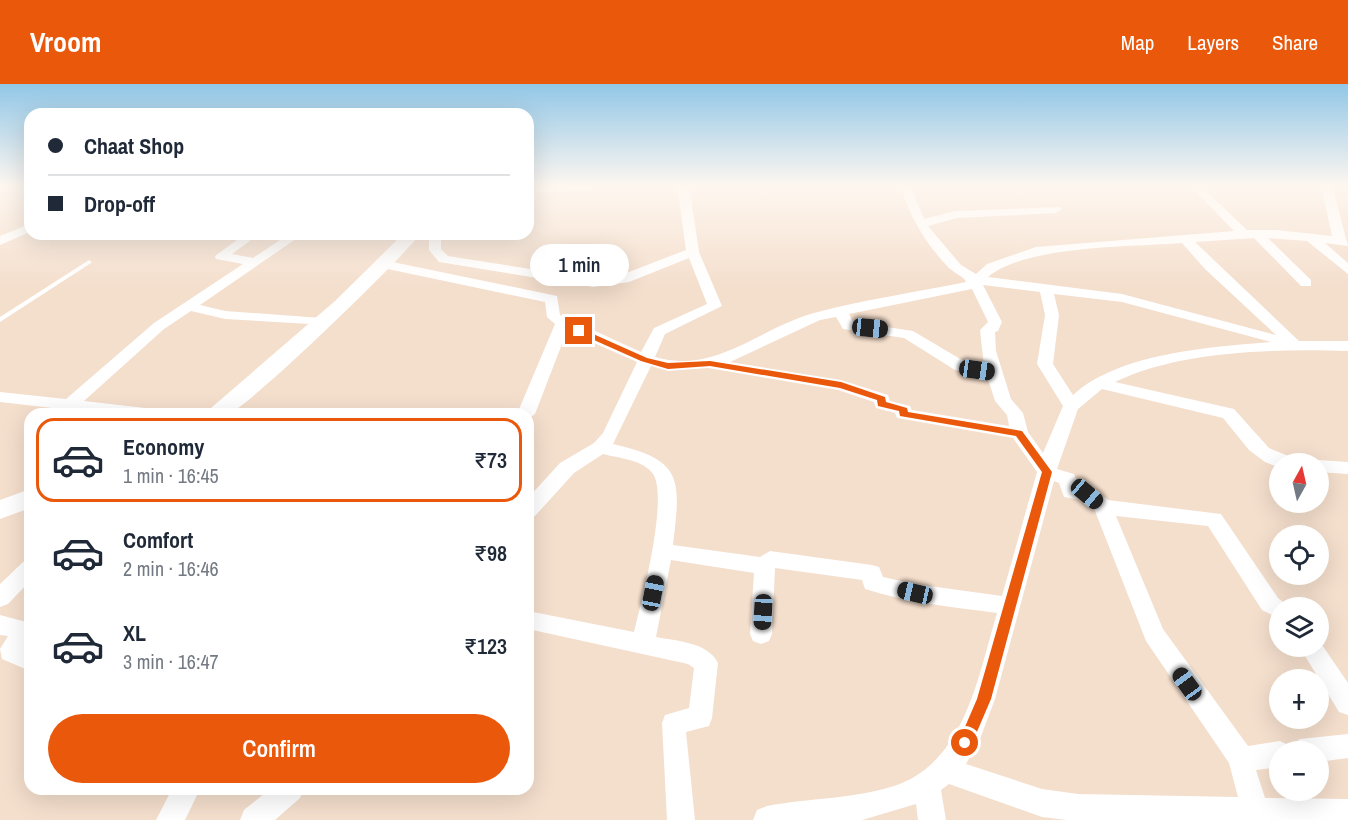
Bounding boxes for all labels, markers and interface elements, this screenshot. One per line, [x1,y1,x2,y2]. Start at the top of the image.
text: Vroom [30,23,101,61]
text: Map [1121,28,1154,57]
text: Layers [1187,28,1239,57]
text: Share [1272,28,1318,57]
text: Chaat Shop [84,131,184,161]
text: Drop-off [84,189,155,219]
callout: 1 min [530,244,628,286]
text: 1 min [558,251,601,278]
route end [565,317,592,344]
car [851,317,889,339]
car [958,359,996,381]
text: Economy [123,432,204,462]
icon: car [51,433,105,487]
text: ₹73 [474,445,507,475]
north arrow [1269,453,1329,513]
map controls [1269,453,1329,801]
text: 1 min · 16:45 [123,462,219,489]
car [1067,476,1107,512]
text: Comfort [123,525,193,555]
button: locate [1269,525,1329,585]
icon: car [51,526,105,580]
text: ₹98 [474,538,507,568]
text: 2 min · 16:46 [123,555,219,582]
car [641,574,665,612]
car [895,580,935,606]
car [753,594,773,630]
button: layers [1269,597,1329,657]
text: XL [123,618,146,648]
icon: car [51,619,105,673]
text: ₹123 [464,631,507,661]
text: 3 min · 16:47 [123,648,219,675]
car [1169,664,1205,704]
button: + [1269,669,1329,729]
button: Confirm [48,714,510,783]
route start [951,729,978,756]
button: − [1269,741,1329,801]

